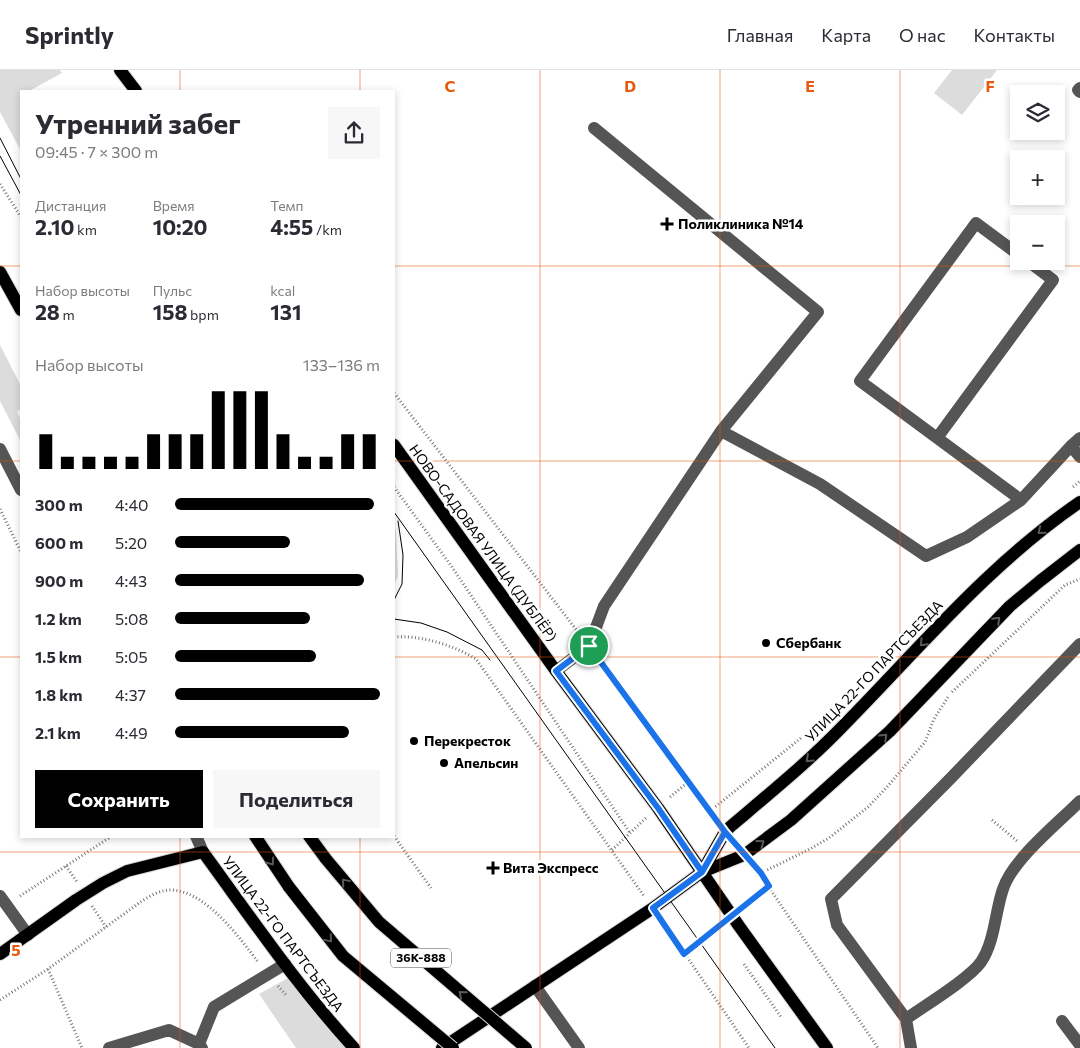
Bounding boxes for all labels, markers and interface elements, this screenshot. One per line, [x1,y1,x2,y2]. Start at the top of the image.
text: Sprintly [25,20,114,49]
text: Главная [727,24,793,46]
text: Карта [821,24,871,46]
text: О нас [899,24,946,46]
text: Контакты [974,24,1055,46]
text: C [445,76,456,95]
text: D [624,76,636,95]
text: E [805,76,815,95]
text: F [985,76,995,95]
map controls [1010,85,1065,270]
button: layers [1010,85,1065,140]
text: Утренний забег [35,106,241,140]
button: share [328,107,380,159]
text: 09:45 · 7 × 300 m [35,142,158,161]
button: + [1010,150,1065,205]
text: Дистанция [35,197,106,214]
text: Время [153,197,195,214]
text: Темп [270,197,304,214]
text: 2.10 [35,214,74,239]
text: 10:20 [153,214,207,239]
text: 4:55 [270,214,313,239]
place label: Поликлиника №14 [678,215,804,232]
button: − [1010,215,1065,270]
marker: Поликлиника №14 [660,217,674,231]
text: km [74,221,97,238]
text: /km [313,221,342,238]
text: Набор высоты [35,282,130,299]
text: Пульс [153,282,192,299]
text: kcal [270,282,295,299]
text: 28 [35,299,60,324]
text: 158 [153,299,187,324]
text: 131 [270,299,302,324]
text: m [60,306,75,323]
text: bpm [187,306,219,323]
text: Набор высоты [35,355,144,374]
text: 133–136 m [303,355,380,374]
street label: НОВО-САДОВАЯ УЛИЦА (ДУБЛЁР) [406,441,561,645]
text: 300 m [35,495,83,514]
text: 4:40 [115,495,148,514]
one-way arrow [1038,525,1047,534]
text: 600 m [35,533,83,552]
text: 5:20 [115,533,147,552]
text: 900 m [35,571,83,590]
text: 4:43 [115,571,147,590]
street label: УЛИЦА 22-ГО ПАРТСЪЕЗДА [801,596,946,745]
text: 1.2 km [35,609,82,628]
text: 5:08 [115,609,148,628]
one-way arrow [991,617,1000,626]
pin [568,625,610,667]
icon: arrive [575,632,603,660]
place label: Сбербанк [776,634,841,651]
marker: Сбербанк [760,637,772,649]
one-way arrow [920,637,929,646]
text: 1.5 km [35,647,82,666]
text: 5:05 [115,647,148,666]
text: 1.8 km [35,685,82,704]
text: 4:37 [115,685,146,704]
text: 2.1 km [35,723,81,742]
text: 4:49 [115,723,148,742]
place label: Перекресток [424,732,511,749]
one-way arrow [878,734,887,743]
marker: Перекресток [408,735,420,747]
one-way arrow [806,753,815,762]
place label: Апельсин [454,754,518,771]
marker: Апельсин [438,757,450,769]
button: Сохранить [35,770,203,828]
button: Поделиться [213,770,380,828]
one-way arrow [755,840,764,848]
street label: УЛИЦА 22-ГО ПАРТСЪЕЗДА [219,853,348,1015]
one-way arrow [265,856,274,866]
place label: Вита Экспресс [503,859,599,876]
marker: Вита Экспресс [487,862,499,874]
one-way arrow [342,878,351,887]
one-way arrow [324,934,333,943]
text: 5 [11,940,21,959]
road number: 36К-888 [391,948,451,968]
one-way arrow [459,990,468,999]

